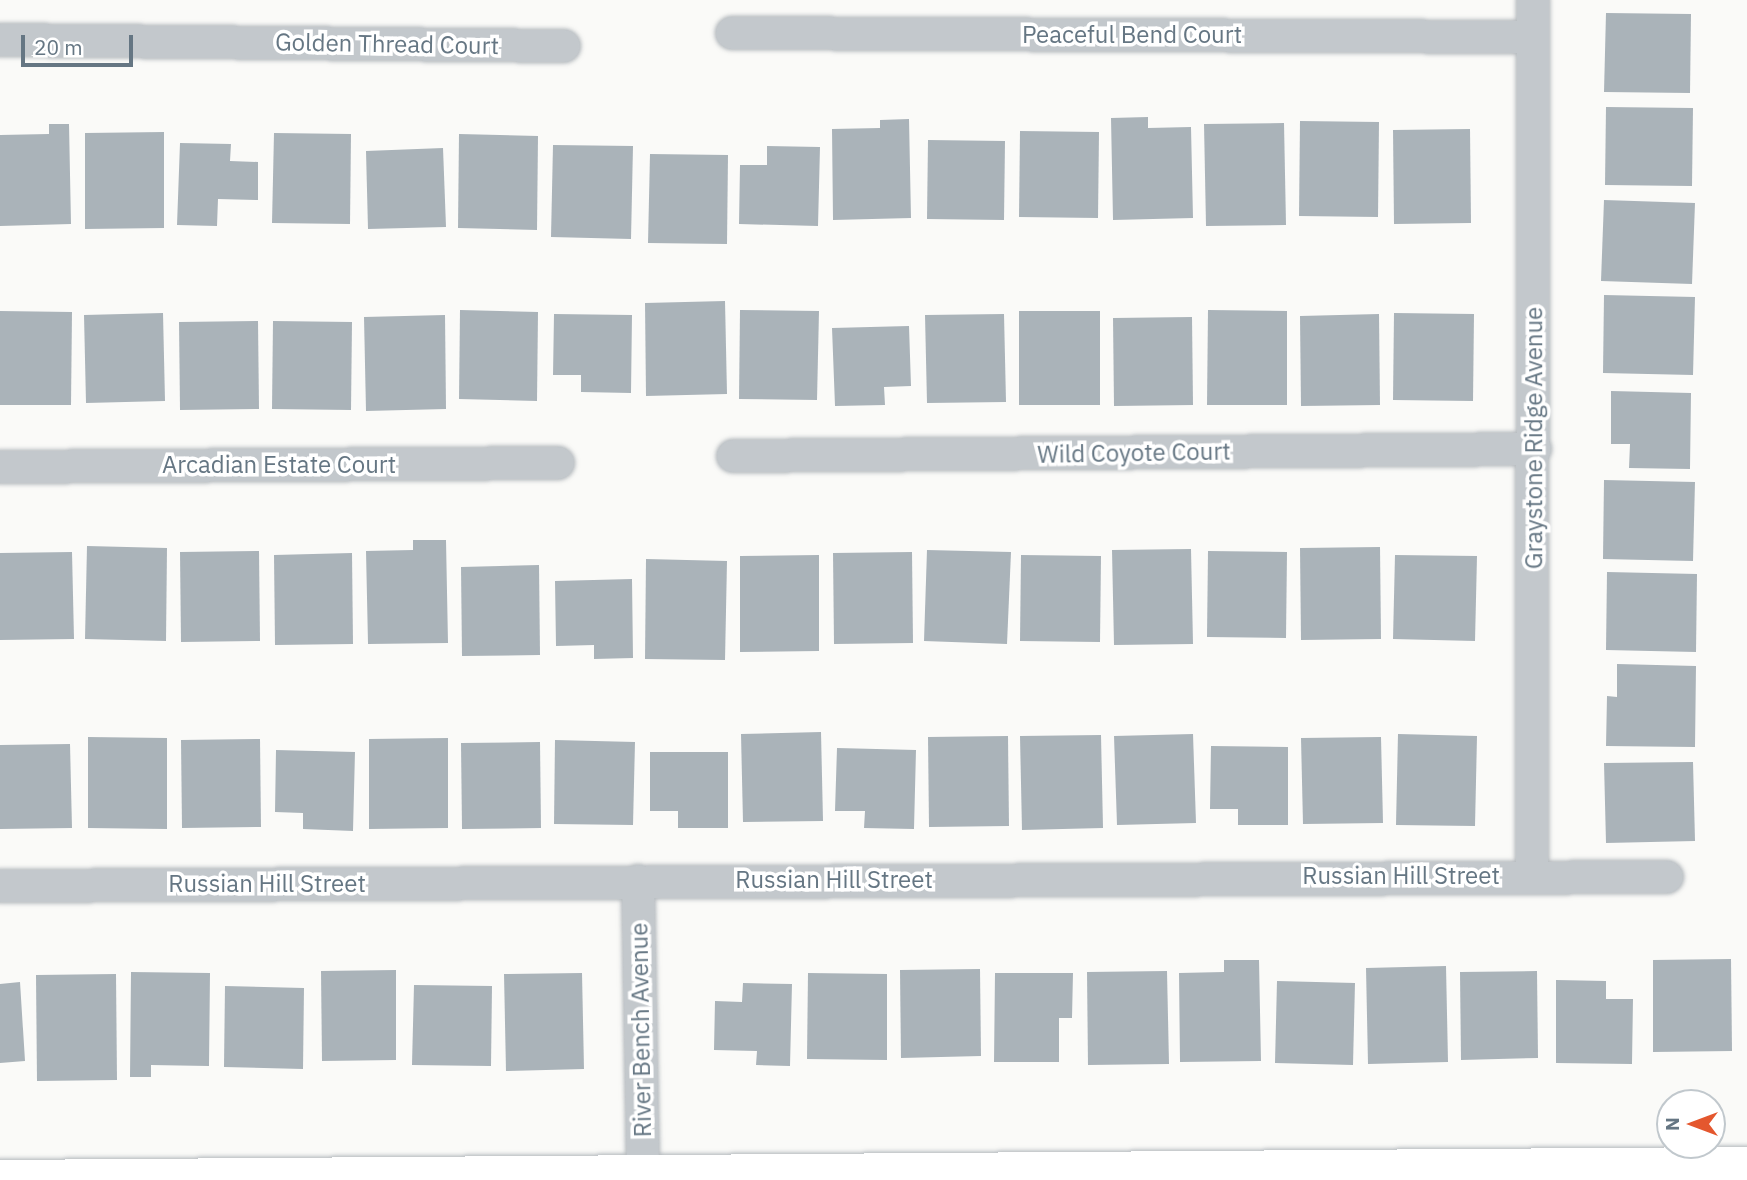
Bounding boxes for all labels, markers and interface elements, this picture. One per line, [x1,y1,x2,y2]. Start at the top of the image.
scale bar [24,21,136,65]
street label: Peaceful Bend Court [1022,21,1242,49]
street label: Golden Thread Court [275,28,499,60]
text: 20 m [34,33,83,61]
street label: Graystone Ridge Avenue [1520,307,1548,569]
street label: Wild Coyote Court [1037,437,1231,469]
street label: Arcadian Estate Court [162,451,396,479]
street label: Russian Hill Street [1302,862,1500,890]
street label: Russian Hill Street [735,866,933,894]
street label: Russian Hill Street [168,870,366,898]
street label: River Bench Avenue [625,922,657,1138]
north arrow [1656,1089,1726,1159]
text: N [1660,1117,1684,1131]

